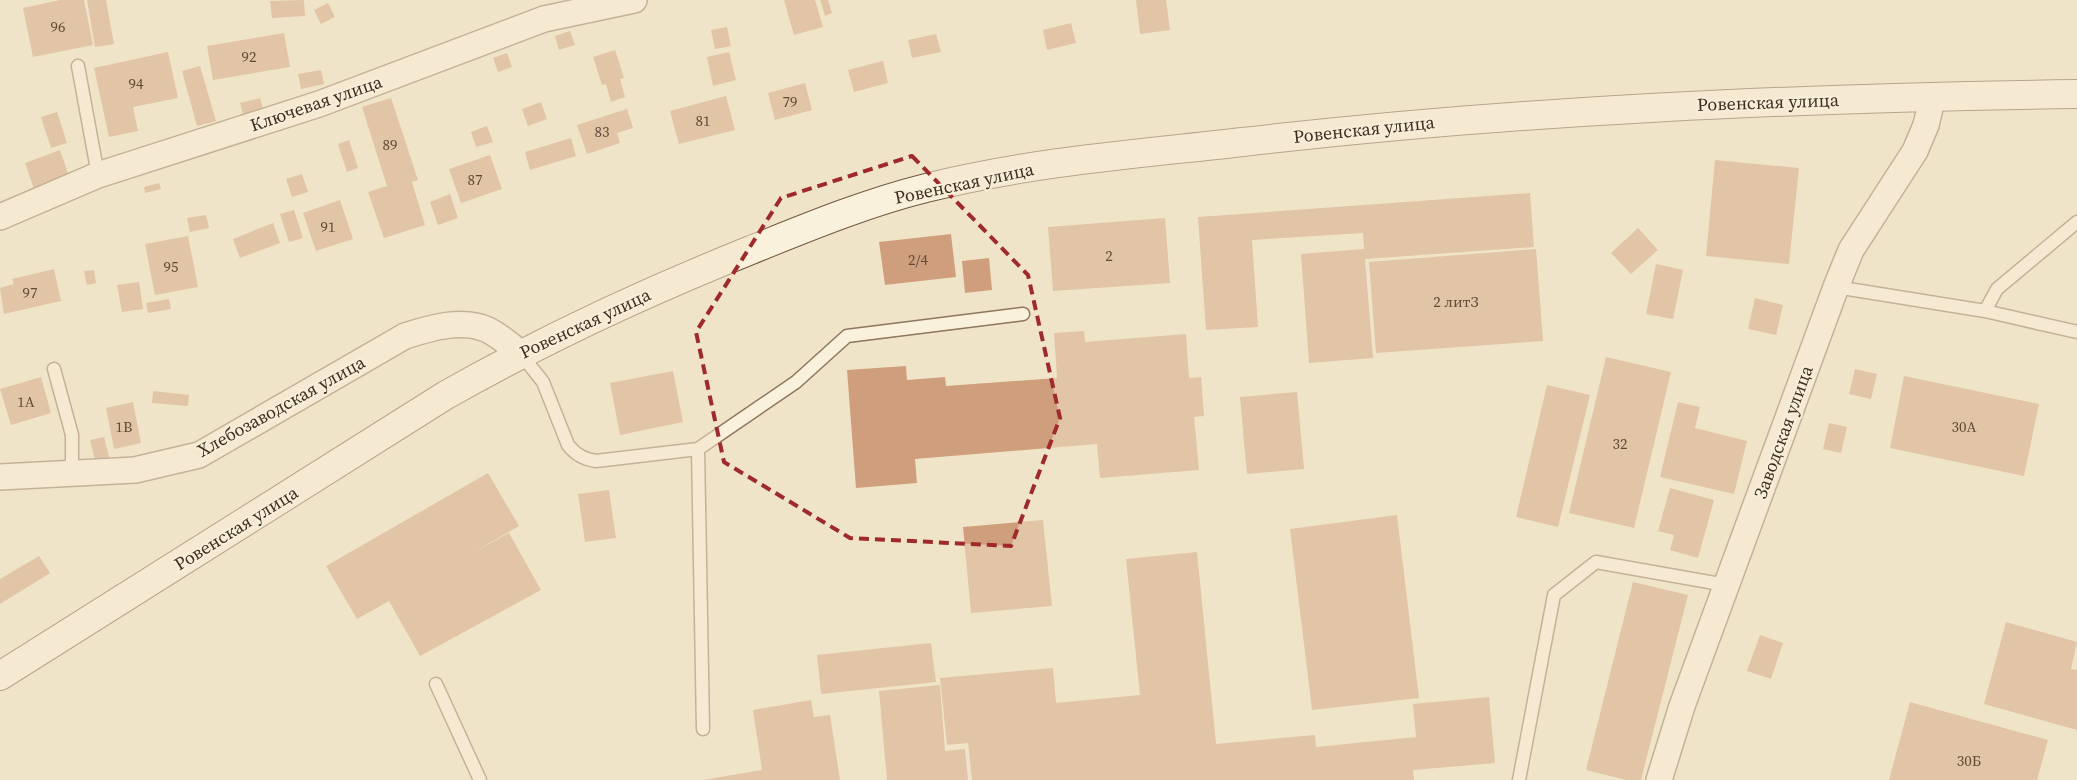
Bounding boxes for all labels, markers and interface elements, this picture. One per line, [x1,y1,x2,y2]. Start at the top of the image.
house number: 96 [50,16,66,37]
house number: 92 [241,46,257,67]
street label: Ключевая улица [247,68,386,137]
house number: 94 [128,73,144,94]
street label: Ровенская улица [1697,87,1840,117]
house number: 79 [782,91,798,112]
street label: Ровенская улица [1292,109,1437,149]
house number: 81 [695,110,711,131]
house number: 83 [594,121,610,142]
house number: 89 [382,134,398,155]
street label: Ровенская улица [892,156,1037,210]
house number: 87 [467,169,483,190]
house number: 91 [320,216,336,237]
house number: 2 [1105,245,1113,266]
house number: 2/4 [908,249,928,270]
house number: 95 [163,256,179,277]
street label: Ровенская улица [515,281,655,364]
house number: 97 [22,282,38,303]
house number: 2 литЗ [1433,291,1479,312]
street label: Хлебозаводская улица [192,349,370,463]
street label: Заводская улица [1747,361,1819,502]
house number: 1А [17,391,35,412]
house number: 1В [116,416,132,437]
house number: 30А [1952,416,1977,437]
house number: 32 [1612,433,1628,454]
street label: Ровенская улица [169,479,303,576]
house number: 30Б [1957,750,1981,771]

